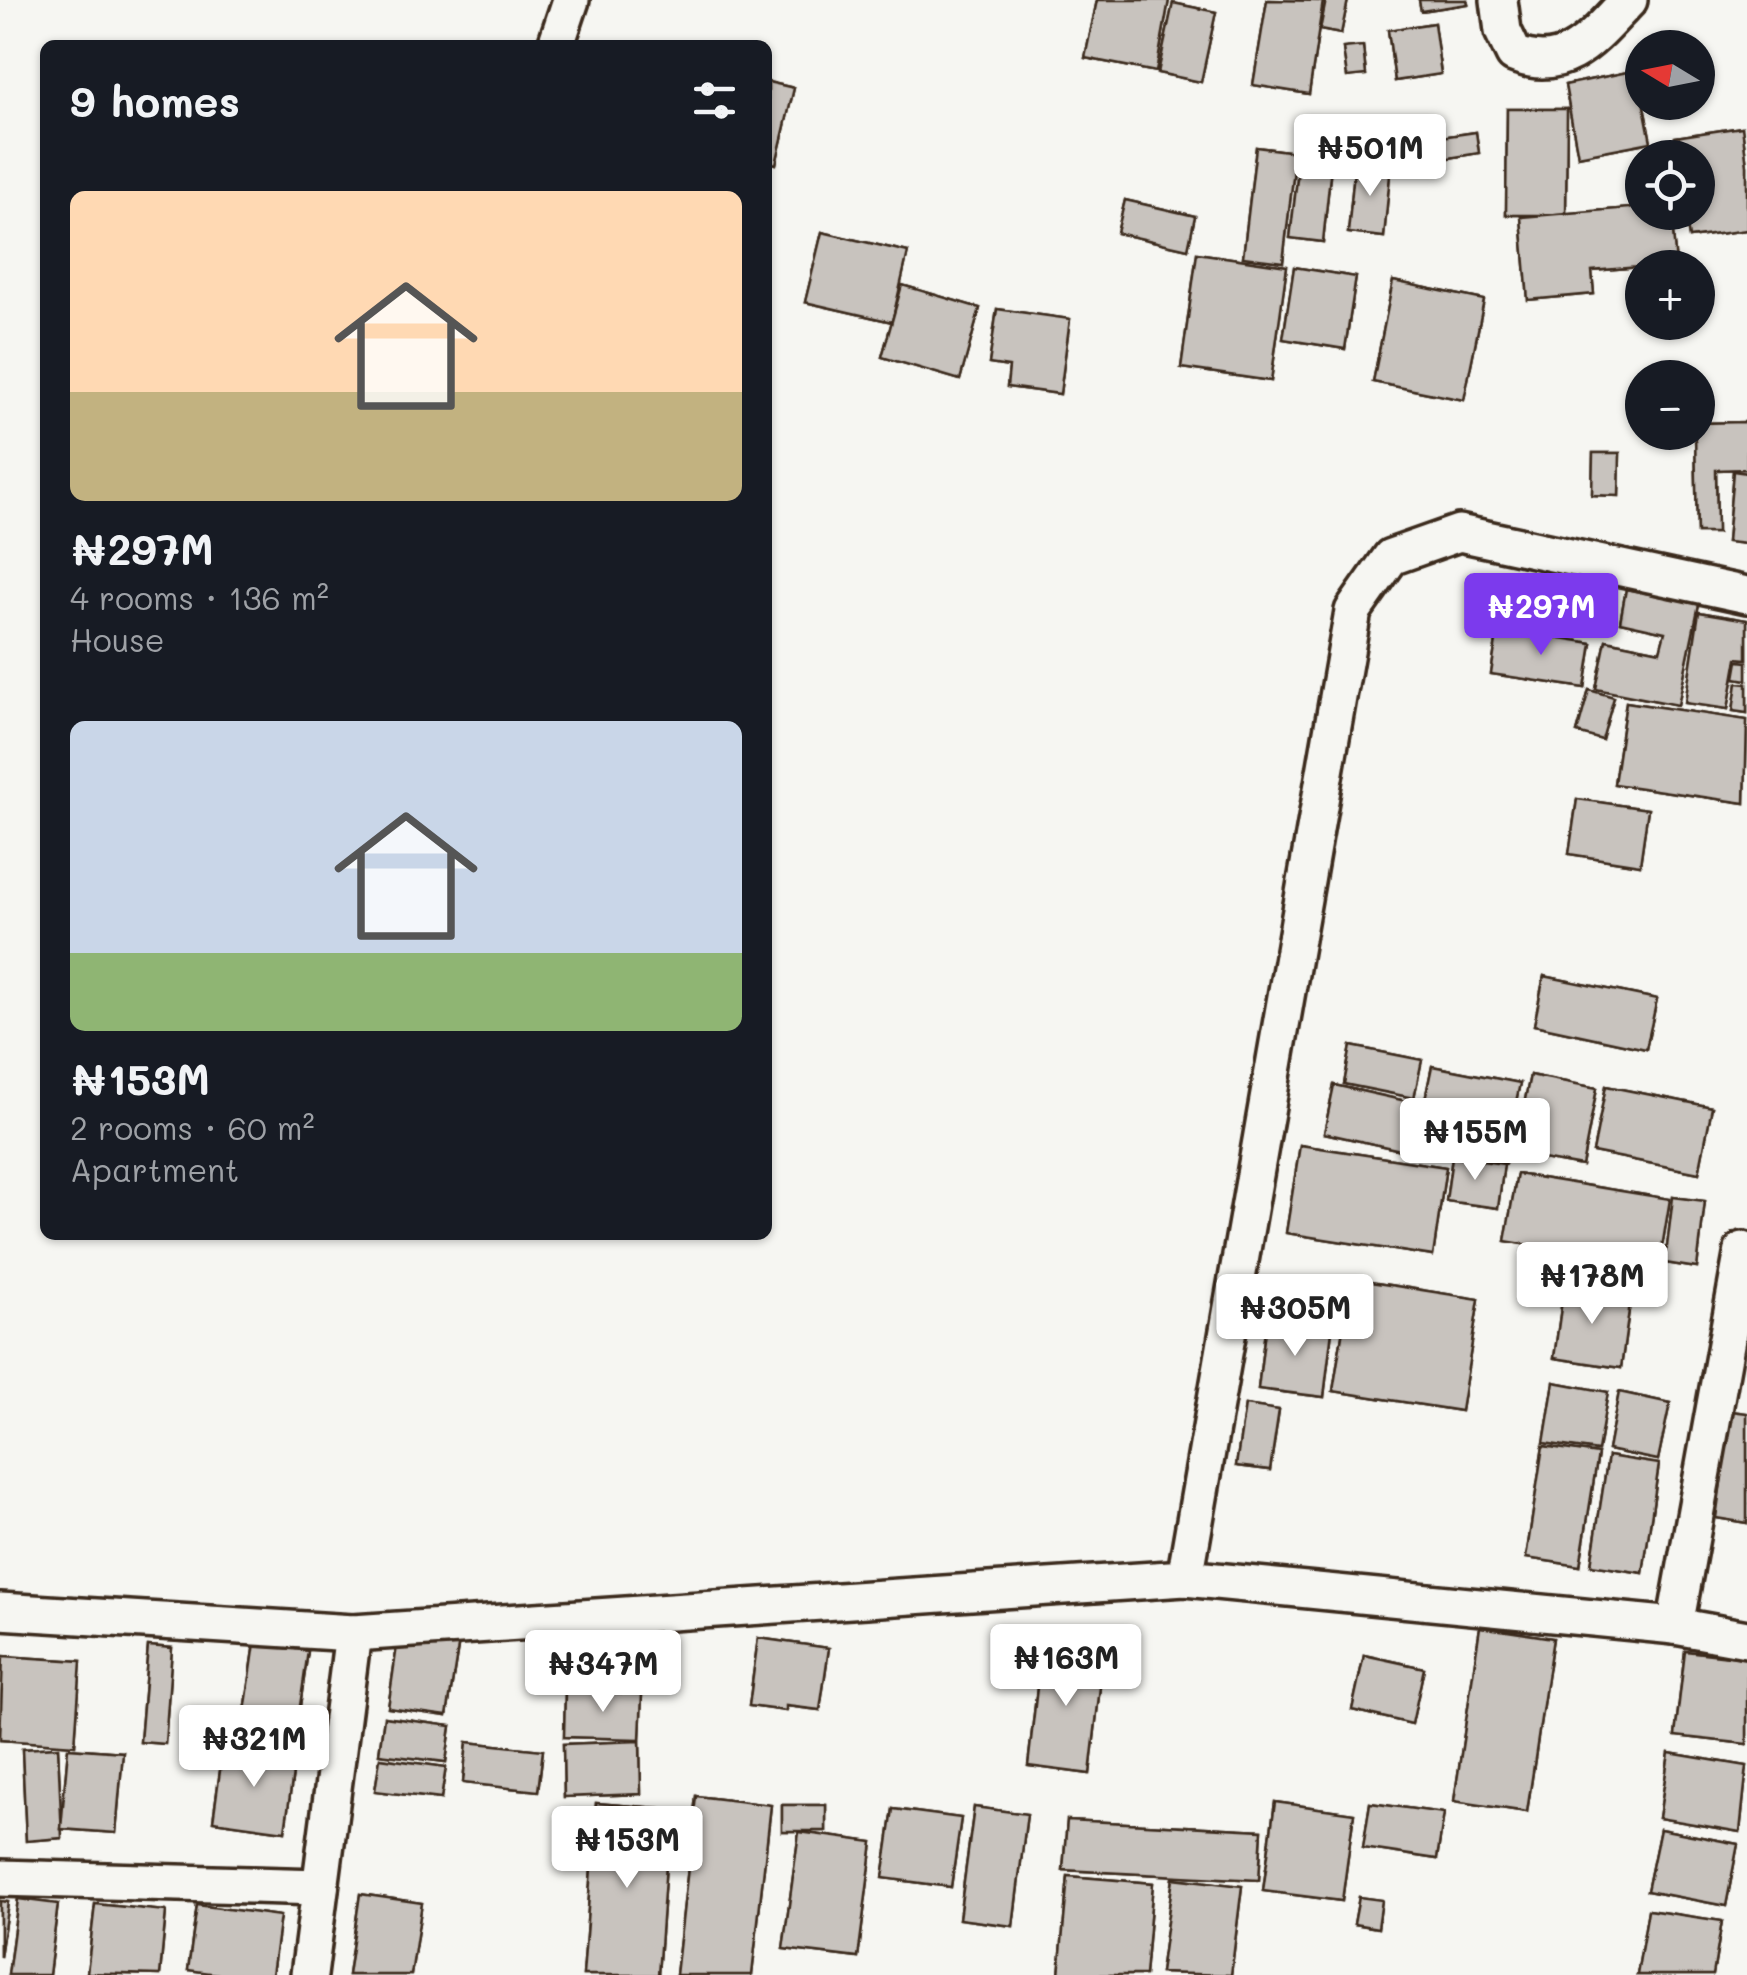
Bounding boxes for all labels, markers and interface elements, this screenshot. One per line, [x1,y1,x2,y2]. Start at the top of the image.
north arrow [1625,30,1715,120]
map controls [1625,30,1715,450]
text: 9 homes [70,73,240,128]
icon: filters [687,73,742,128]
pin: ₦501M [1300,114,1440,199]
text: ₦501M [1316,125,1424,167]
button: locate [1625,140,1715,230]
button: + [1625,250,1715,340]
icon: home [316,256,496,436]
button: − [1625,360,1715,450]
text: ₦297M [70,521,214,576]
pin: ₦297M [1471,573,1611,658]
text: 4 rooms · 136 m² [70,576,329,618]
text: ₦297M [1486,584,1596,626]
text: House [70,618,165,660]
icon: home [316,786,496,966]
text: ₦153M [70,1051,210,1106]
pin: ₦155M [1405,1098,1545,1183]
text: 2 rooms · 60 m² [70,1106,314,1148]
text: ₦155M [1422,1109,1528,1151]
text: Apartment [70,1148,239,1190]
pin: ₦178M [1522,1242,1662,1327]
text: ₦178M [1539,1253,1645,1295]
pin: ₦305M [1225,1274,1365,1359]
text: ₦305M [1238,1285,1352,1327]
pin: ₦163M [996,1624,1136,1709]
pin: ₦347M [533,1630,673,1715]
text: ₦163M [1012,1635,1120,1677]
text: ₦347M [547,1641,659,1683]
pin: ₦321M [184,1705,324,1790]
text: ₦321M [201,1716,307,1758]
pin: ₦153M [557,1806,697,1891]
text: ₦153M [574,1817,680,1859]

